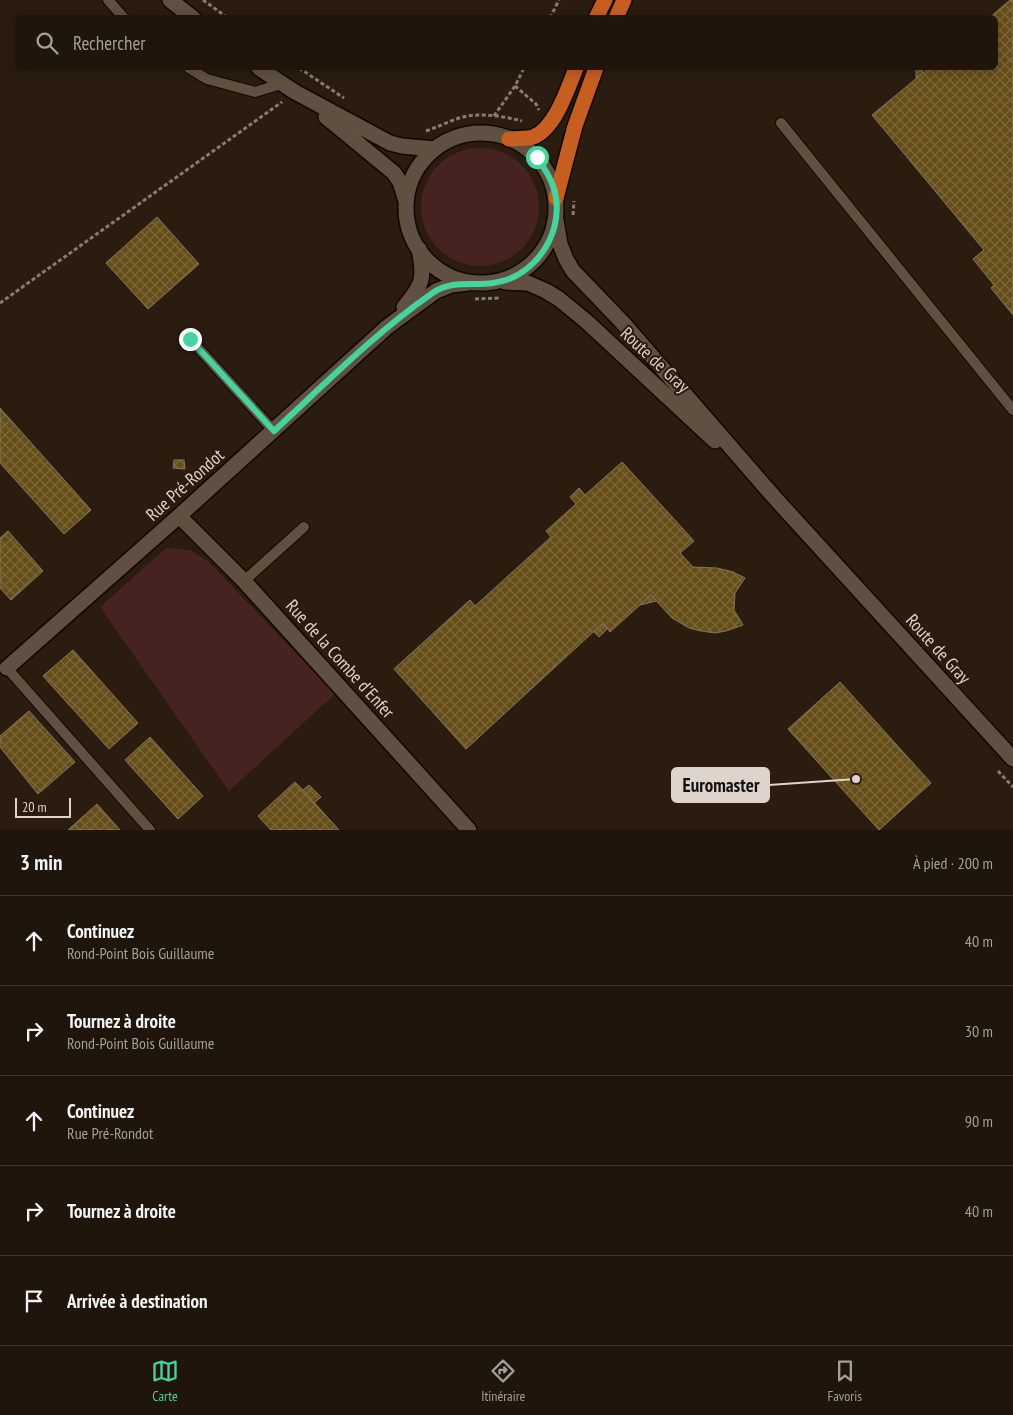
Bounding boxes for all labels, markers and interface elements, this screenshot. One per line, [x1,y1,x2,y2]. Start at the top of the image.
search box [15,15,998,70]
icon: search [33,29,61,57]
text: Rechercher [73,31,145,55]
route start [526,146,549,169]
street label: Route de Gray [616,322,695,398]
route end [179,328,202,351]
street label: Rue Pré-Rondot [141,444,228,526]
street label: Rue de la Combe d'Enfer [281,595,400,723]
street label: Route de Gray [901,609,976,689]
callout: Euromaster [672,768,769,802]
text: Euromaster [683,773,760,797]
scale bar [15,795,71,818]
text: 20 m [22,798,47,816]
text: 3 min [20,849,62,876]
text: À pied · 200 m [913,853,993,873]
text: Continuez [67,919,134,943]
icon: ahead [20,927,48,955]
text: 40 m [965,931,993,951]
text: Rond-Point Bois Guillaume [67,943,214,963]
text: Tournez à droite [67,1009,176,1033]
icon: right [20,1017,48,1045]
text: 30 m [965,1021,993,1041]
text: Rond-Point Bois Guillaume [67,1033,214,1053]
text: Continuez [67,1099,134,1123]
icon: ahead [20,1107,48,1135]
text: 90 m [965,1111,993,1131]
text: Rue Pré-Rondot [67,1123,153,1143]
icon: right [20,1197,48,1225]
text: Tournez à droite [67,1199,176,1223]
text: 40 m [965,1201,993,1221]
icon: arrive [20,1287,48,1315]
text: Arrivée à destination [67,1289,208,1313]
tab: Carte [151,1357,179,1405]
tab: Itinéraire [481,1357,525,1405]
tab: Favoris [827,1357,862,1405]

